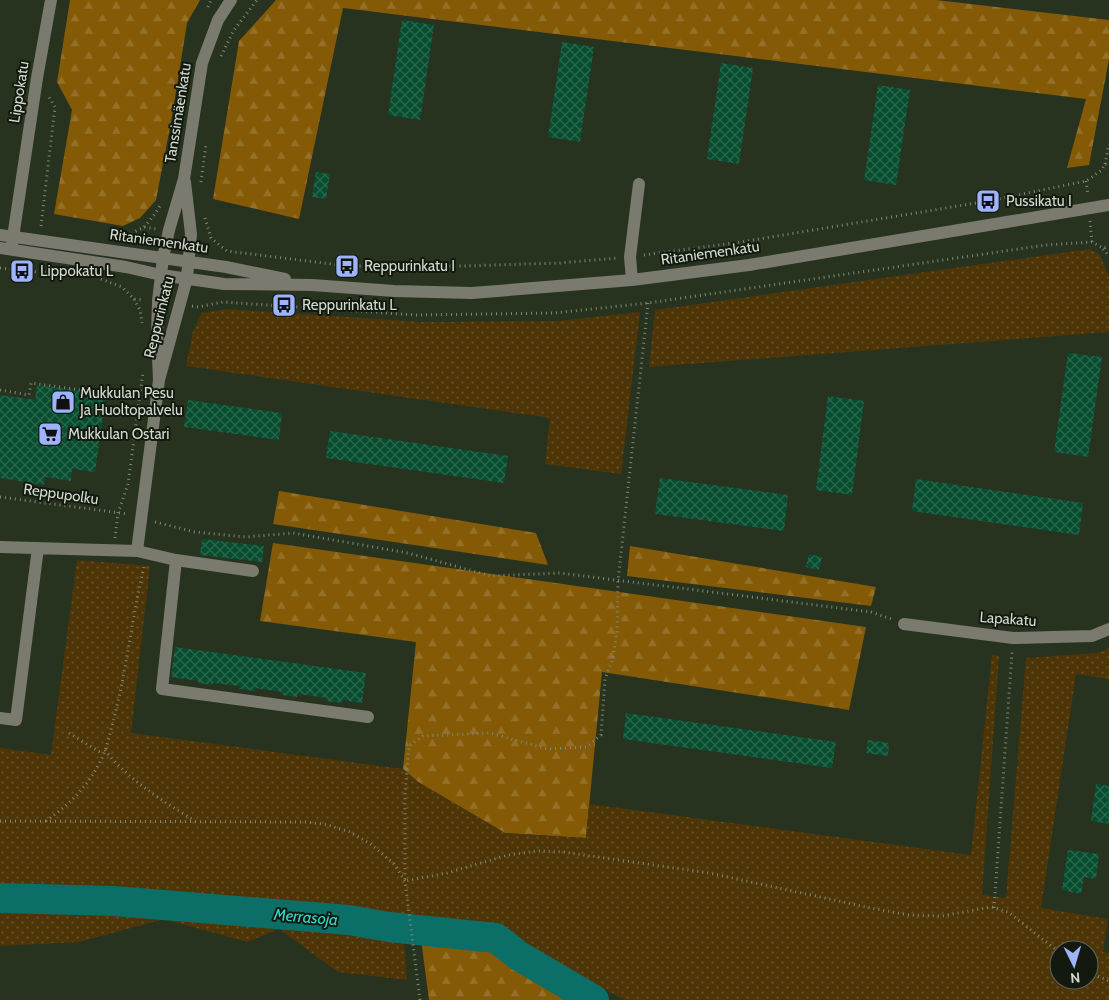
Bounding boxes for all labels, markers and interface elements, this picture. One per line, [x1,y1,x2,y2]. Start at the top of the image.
street label: Lippokatu [5,60,33,124]
street label: Tanssimäenkatu [161,62,195,164]
bus stop icon: Pussikatu I [975,188,1001,214]
place label: Pussikatu I [1006,192,1072,210]
street label: Ritaniemenkatu [109,225,209,257]
street label: Ritaniemenkatu [660,237,760,269]
bus stop icon: Reppurinkatu I [334,253,360,279]
place label: Reppurinkatu I [364,257,455,275]
bus stop icon: Lippokatu L [9,258,35,284]
place label: Lippokatu L [40,262,114,280]
street label: Reppurinkatu [140,274,178,360]
bus stop icon: Reppurinkatu L [271,292,297,318]
place label: Reppurinkatu L [302,296,397,314]
place label: Mukkulan Pesu Ja Huoltopalvelu [79,384,183,419]
shop icon: Mukkulan Pesu Ja Huoltopalvelu [50,389,76,415]
supermarket icon: Mukkulan Ostari [37,421,63,447]
place label: Mukkulan Ostari [68,425,170,443]
street label: Reppupolku [22,480,100,508]
street label: Lapakatu [979,608,1037,630]
water label: Merrasoja [272,905,339,929]
north arrow [1049,940,1099,990]
text: N [1069,969,1081,987]

